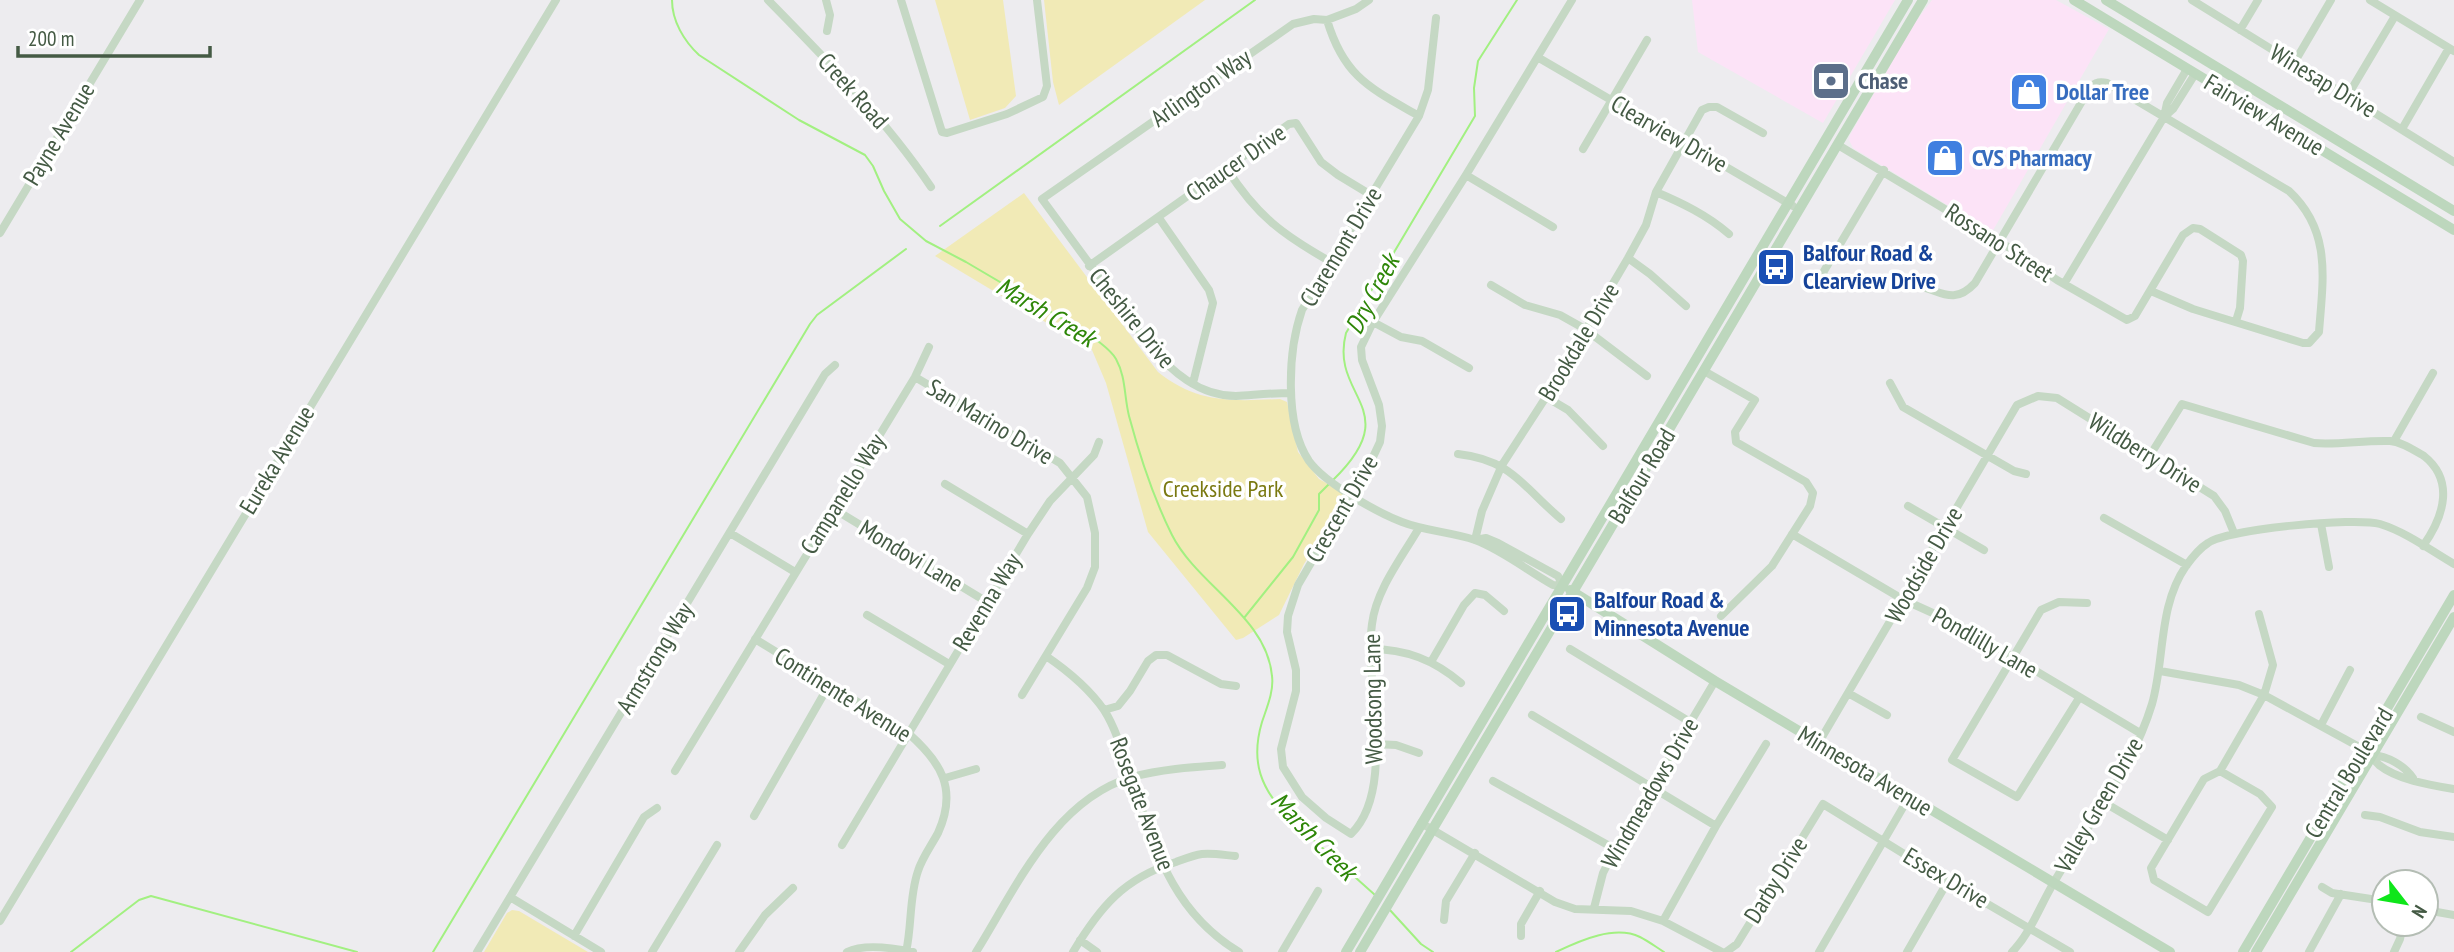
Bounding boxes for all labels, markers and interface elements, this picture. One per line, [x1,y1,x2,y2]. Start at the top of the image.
scale bar [18,14,210,58]
text: 200 m [28,25,74,52]
street label: Winesap Drive [2264,37,2382,124]
street label: Arlington Way [1144,42,1257,133]
street label: Creek Road [811,46,896,135]
bank icon: Chase [1810,60,1852,102]
place label: Chase [1858,65,1908,96]
street label: Fairview Avenue [2199,67,2330,162]
shop icon: Dollar Tree [2008,71,2050,113]
place label: Dollar Tree [2056,76,2149,107]
street label: Payne Avenue [16,77,101,191]
street label: Clearview Drive [1606,88,1733,179]
street label: Chaucer Drive [1180,117,1292,208]
shop icon: CVS Pharmacy [1924,137,1966,179]
place label: CVS Pharmacy [1972,142,2092,173]
street label: Claremont Drive [1293,181,1388,312]
street label: Rossano Street [1939,196,2059,289]
place label: Balfour Road & Clearview Drive [1803,237,1936,296]
water label: Dry Creek [1337,246,1408,339]
bus stop icon: Balfour Road & Clearview Drive [1755,246,1797,288]
street label: Cheshire Drive [1082,261,1182,374]
water label: Marsh Creek [991,269,1104,356]
street label: Brookdale Drive [1531,277,1626,406]
street label: San Marino Drive [922,372,1059,471]
street label: Eureka Avenue [232,400,321,520]
street label: Wildberry Drive [2083,406,2208,500]
street label: Balfour Road [1601,422,1682,529]
street label: Campanello Way [793,428,892,560]
street label: Crescent Drive [1298,449,1385,568]
park label: Creekside Park [1163,473,1284,504]
street label: Woodside Drive [1878,501,1969,628]
street label: Mondovi Lane [854,512,969,599]
street label: Revenna Way [945,547,1028,656]
place label: Balfour Road & Minnesota Avenue [1594,584,1750,643]
bus stop icon: Balfour Road & Minnesota Avenue [1546,593,1588,635]
street label: Armstrong Way [609,596,700,719]
street label: Pondlilly Lane [1927,600,2043,685]
street label: Woodsong Lane [1356,633,1389,765]
street label: Continente Avenue [769,640,917,749]
street label: Central Boulevard [2297,702,2400,844]
street label: Windmeadows Drive [1594,712,1705,874]
street label: Minnesota Avenue [1792,718,1938,823]
street label: Valley Green Drive [2047,732,2150,879]
street label: Rosegate Avenue [1103,733,1182,875]
water label: Marsh Creek [1264,785,1366,889]
street label: Darby Drive [1737,831,1814,929]
street label: Essex Drive [1898,840,1995,915]
north arrow [2370,868,2440,938]
text: N [2407,901,2433,922]

